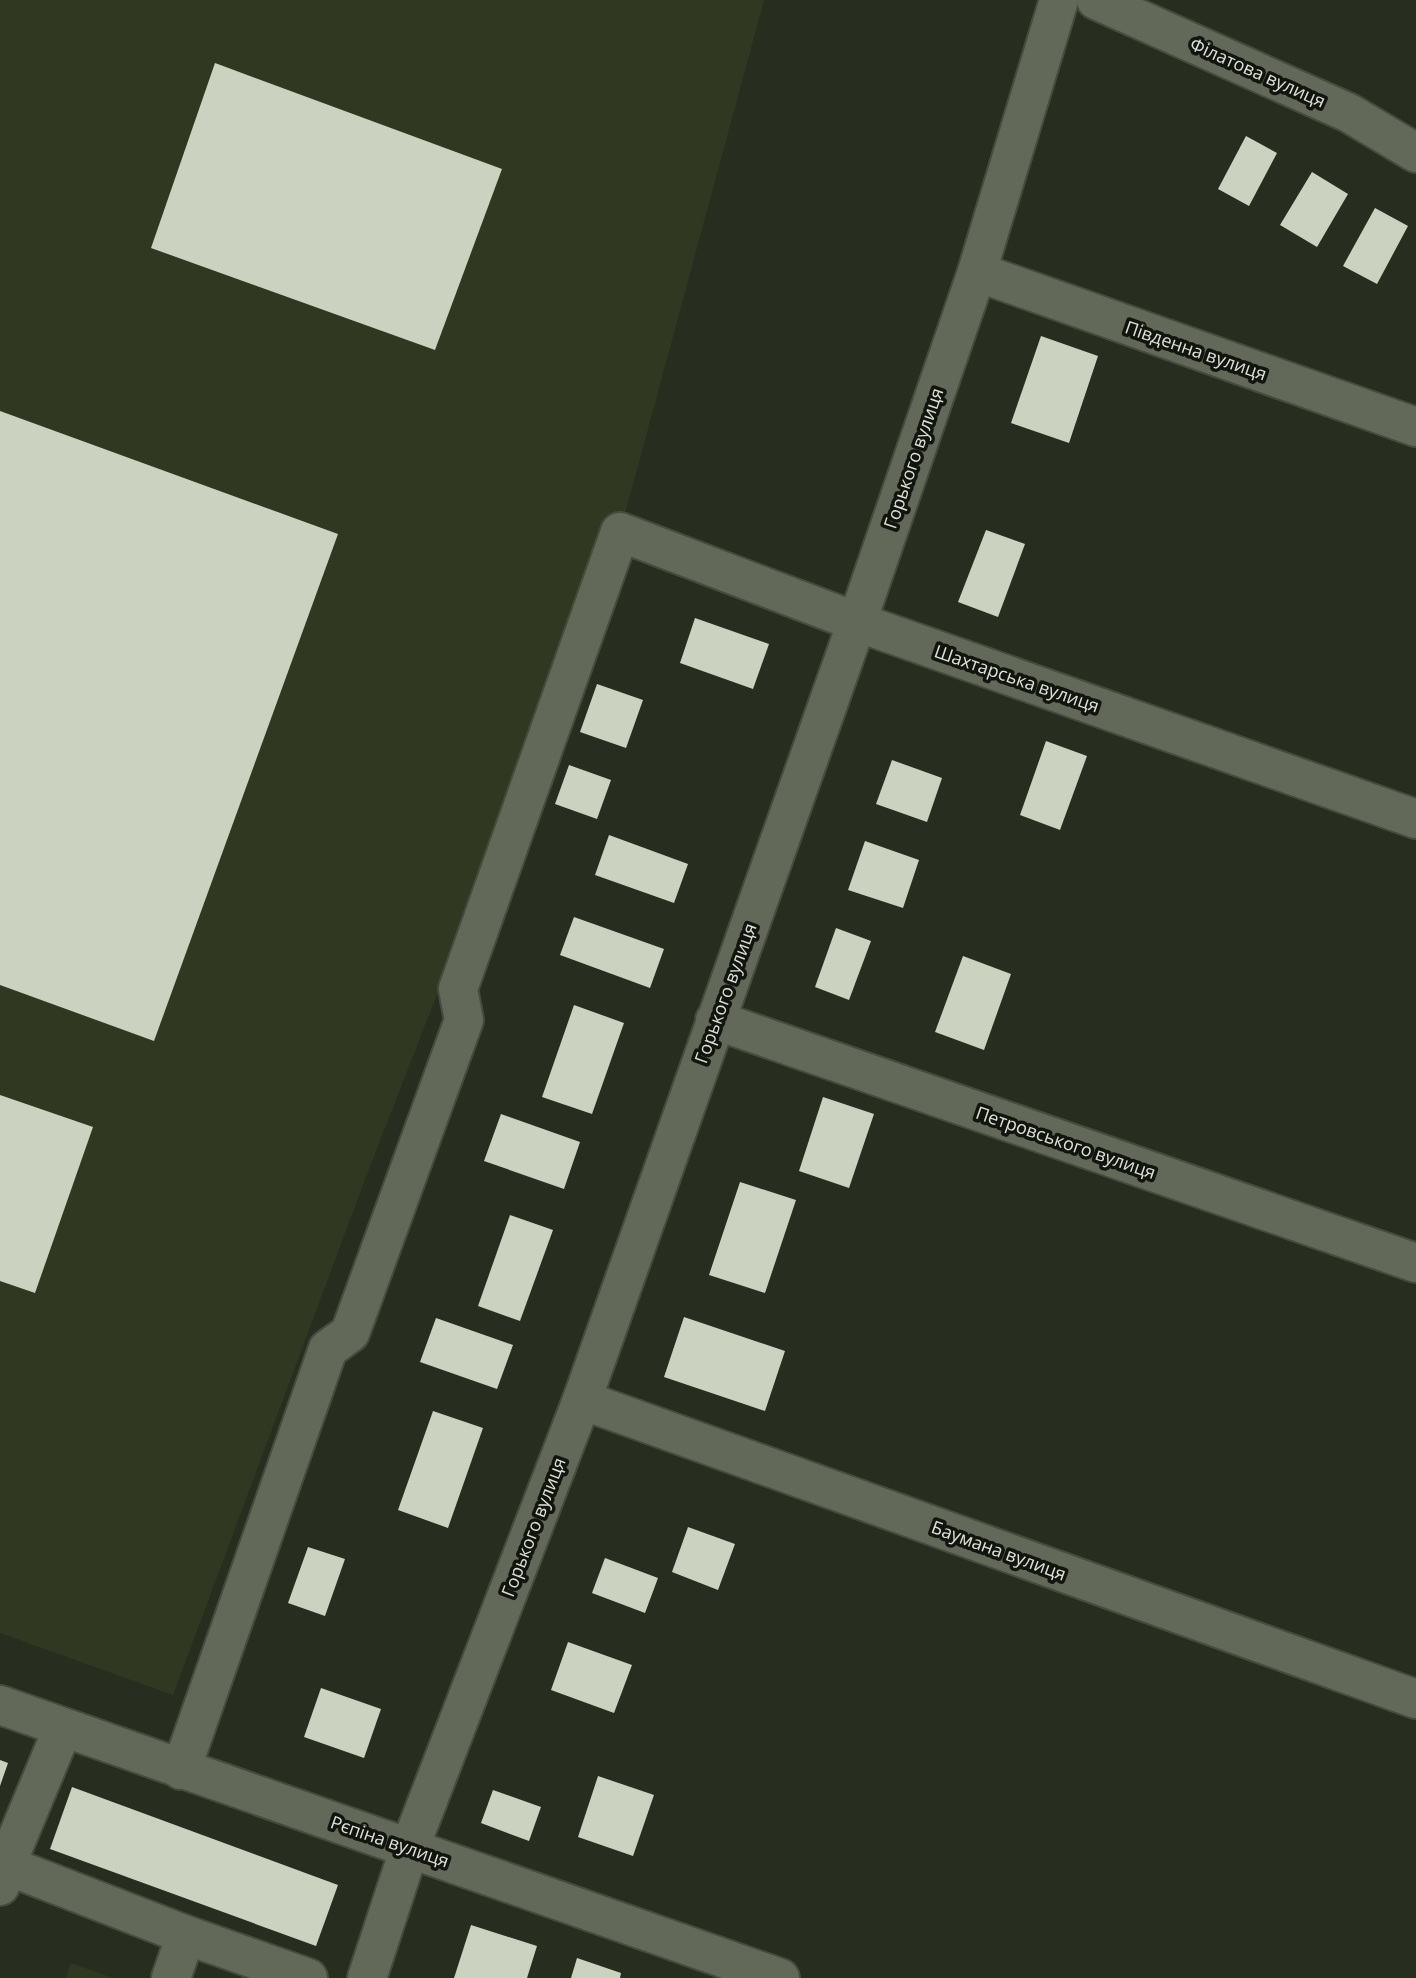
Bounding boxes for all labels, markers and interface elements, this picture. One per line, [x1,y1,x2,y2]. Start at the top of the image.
street label: Філатова вулиця [1187,31,1329,113]
street label: Південна вулиця [1122,315,1270,385]
street label: Горького вулиця [878,384,948,532]
street label: Шахтарська вулиця [931,638,1103,718]
street label: Горького вулиця [688,920,762,1066]
street label: Петровського вулиця [973,1100,1159,1184]
street label: Горького вулиця [495,1454,571,1600]
street label: Баумана вулиця [928,1515,1070,1585]
street label: Рєпіна вулиця [328,1809,452,1873]

